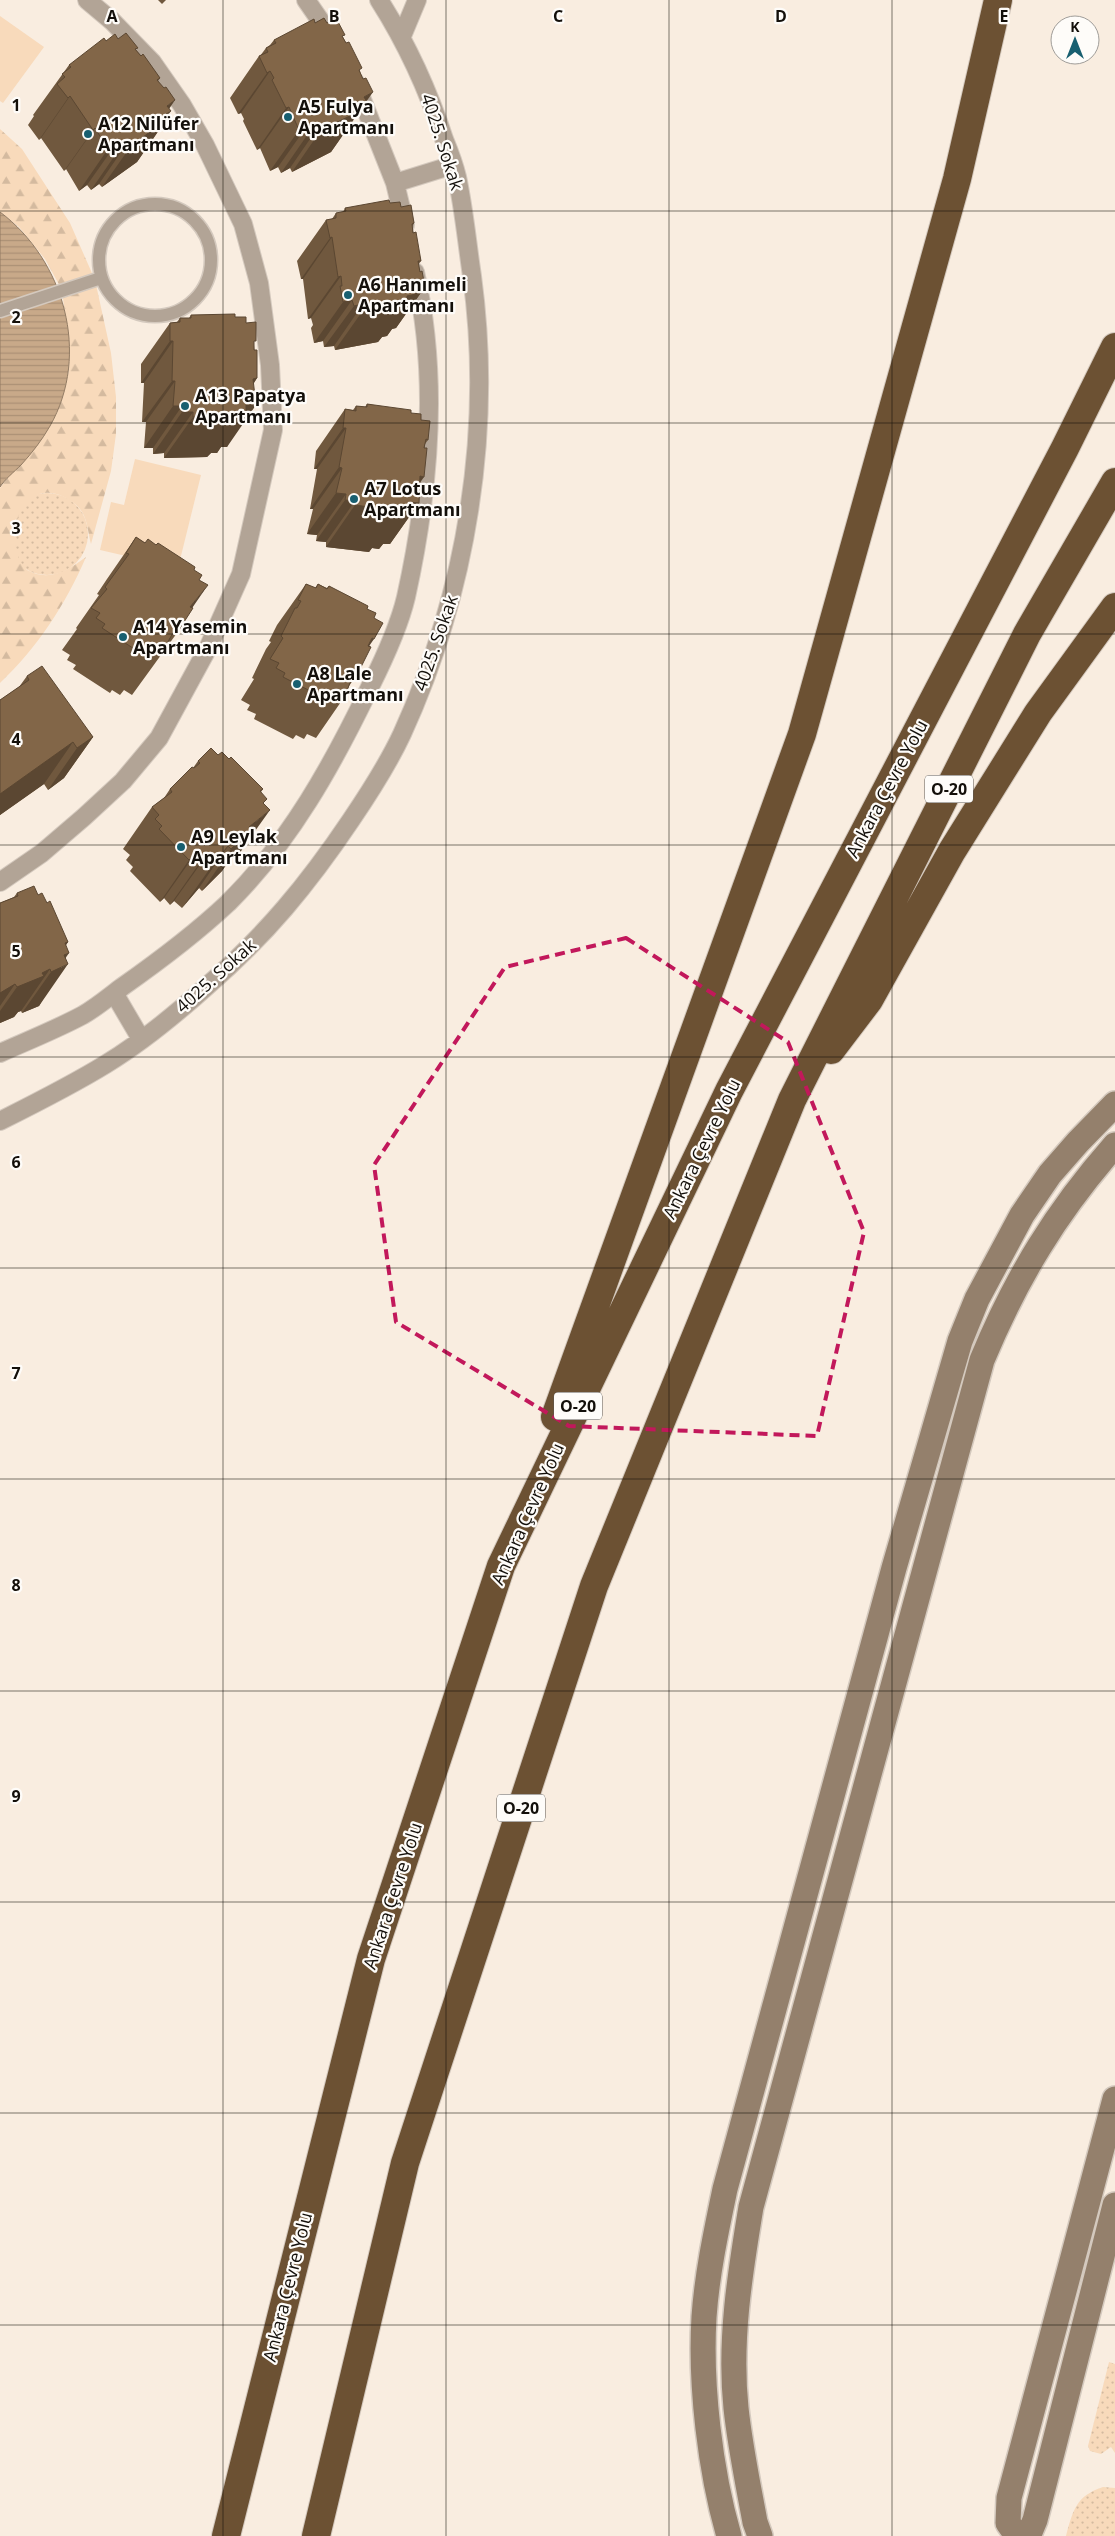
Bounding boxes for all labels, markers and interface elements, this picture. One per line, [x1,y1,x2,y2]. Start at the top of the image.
text: A [106,5,118,27]
text: B [329,5,339,27]
text: C [553,5,563,27]
text: D [775,5,787,27]
text: E [1000,5,1009,27]
north arrow [1050,15,1100,65]
text: K [1070,17,1080,36]
street label: 4025. Sokak [416,90,470,194]
text: 1 [11,94,21,116]
place label: A5 Fulya Apartmanı [298,94,395,139]
place label: A12 Nilüfer Apartmanı [98,111,199,156]
marker: A5 Fulya Apartmanı [282,111,294,123]
marker: A12 Nilüfer Apartmanı [82,128,94,140]
place label: A6 Hanımeli Apartmanı [358,272,467,317]
marker: A6 Hanımeli Apartmanı [342,289,354,301]
text: 2 [11,306,21,328]
place label: A13 Papatya Apartmanı [195,383,306,428]
marker: A13 Papatya Apartmanı [179,400,191,412]
place label: A7 Lotus Apartmanı [364,476,461,521]
marker: A7 Lotus Apartmanı [348,493,360,505]
text: 3 [11,517,21,539]
street label: 4025. Sokak [407,591,463,694]
place label: A14 Yasemin Apartmanı [133,614,247,659]
marker: A14 Yasemin Apartmanı [117,631,129,643]
place label: A8 Lale Apartmanı [307,661,404,706]
marker: A8 Lale Apartmanı [291,678,303,690]
street label: Ankara Çevre Yolu [840,715,933,862]
text: 4 [11,728,21,750]
road number: O-20 [925,776,973,802]
place label: A9 Leylak Apartmanı [191,824,288,869]
marker: A9 Leylak Apartmanı [175,841,187,853]
street label: 4025. Sokak [170,932,261,1018]
text: 5 [11,940,21,962]
street label: Ankara Çevre Yolu [657,1075,745,1223]
text: 6 [11,1151,21,1173]
text: 7 [11,1362,21,1384]
road number: O-20 [554,1392,602,1420]
street label: Ankara Çevre Yolu [485,1439,569,1588]
text: 8 [11,1574,21,1596]
text: 9 [11,1785,21,1807]
road number: O-20 [497,1795,545,1822]
street label: Ankara Çevre Yolu [357,1819,427,1972]
street label: Ankara Çevre Yolu [257,2210,317,2364]

